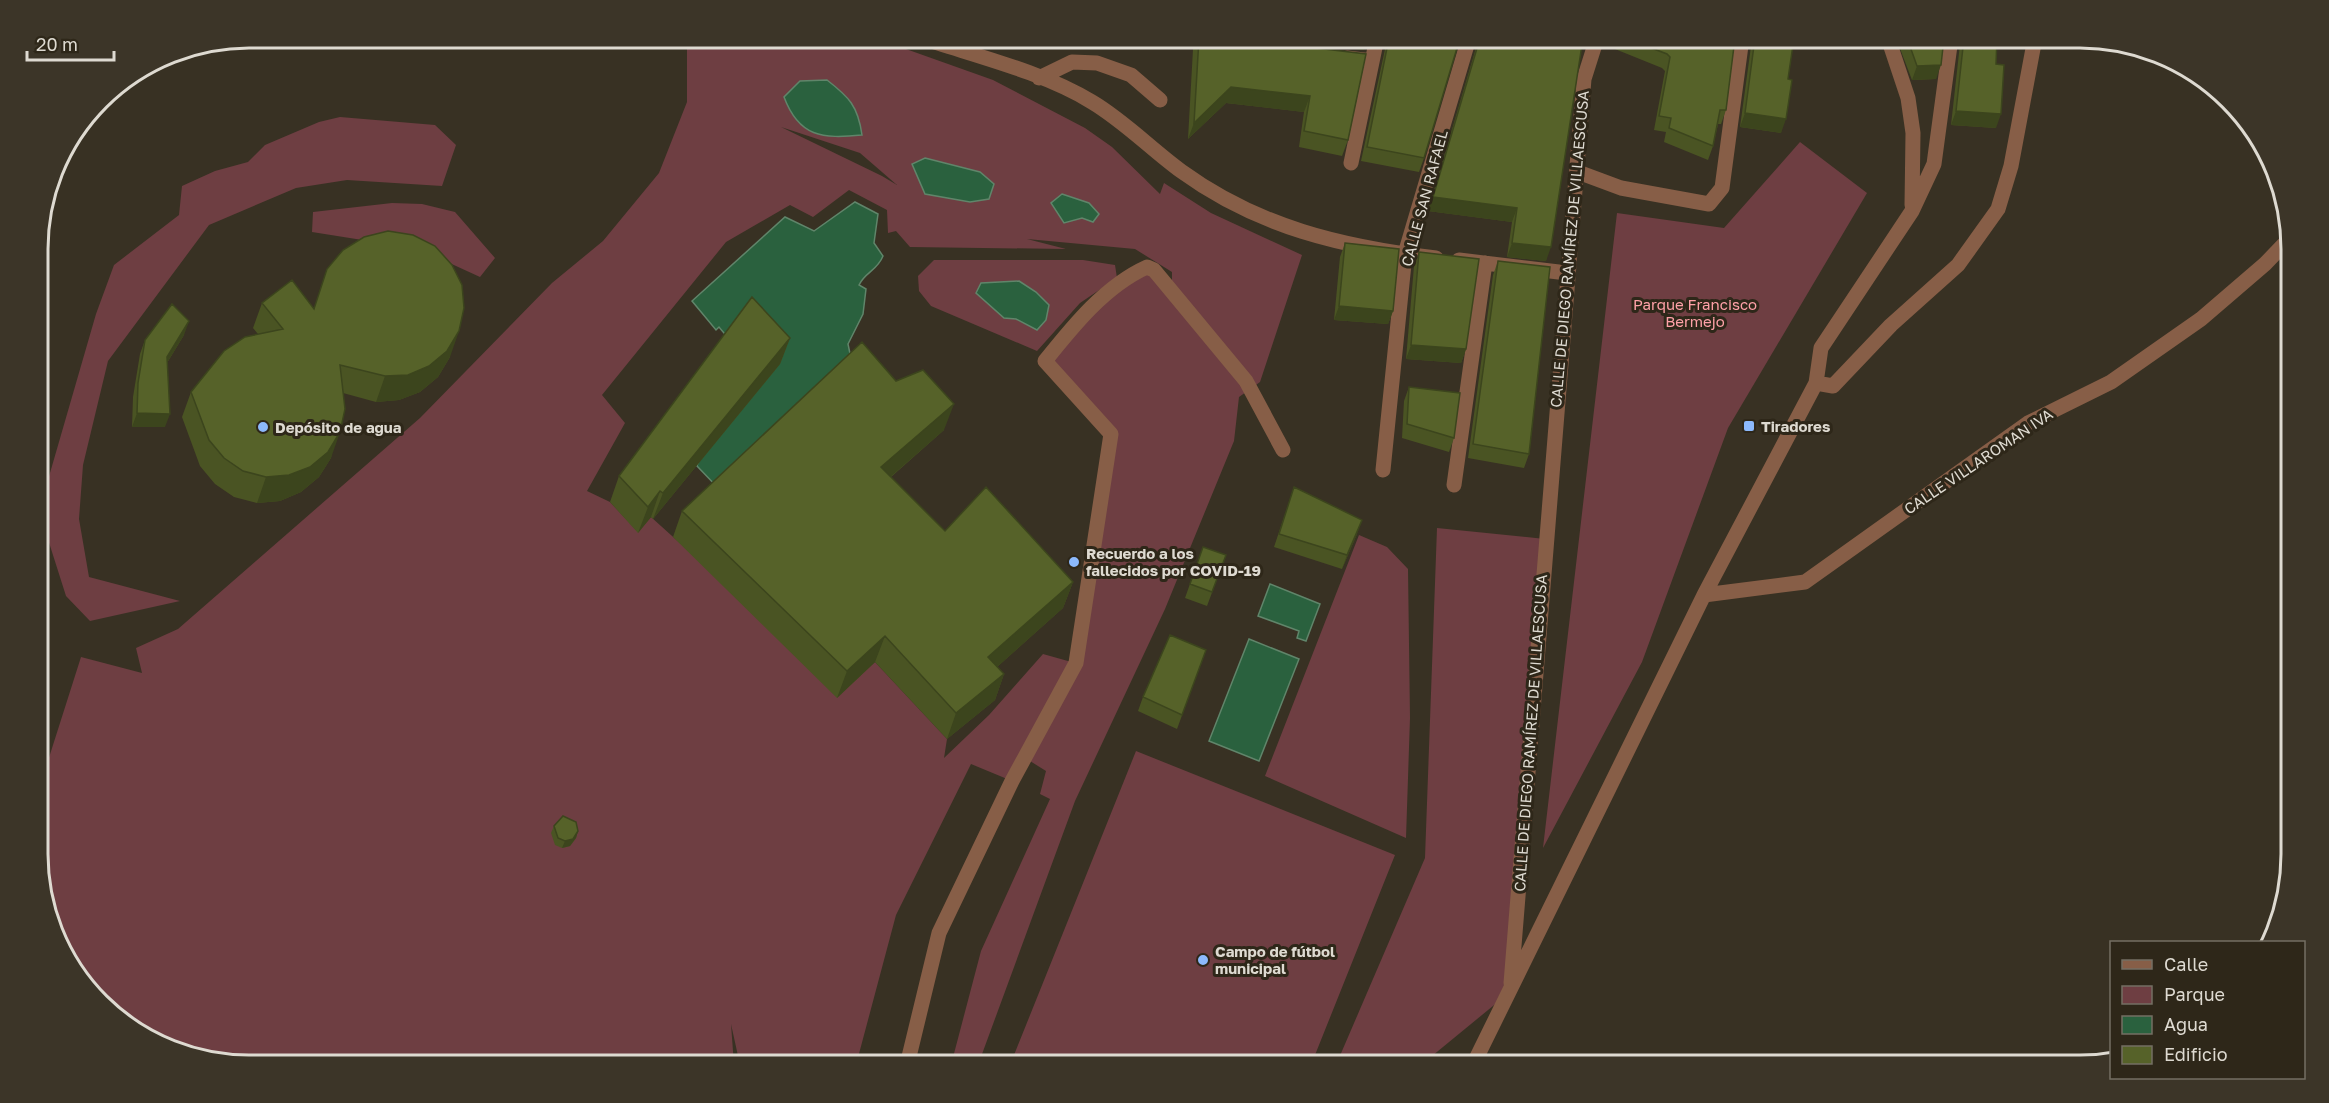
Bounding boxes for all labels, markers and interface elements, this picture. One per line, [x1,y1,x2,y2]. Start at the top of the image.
scale bar [27,24,114,62]
text: 20 m [36,33,78,55]
street label: CALLE DE DIEGO RAMÍREZ DE VILLAESCUSA [1546,90,1592,408]
street label: CALLE SAN RAFAEL [1397,127,1451,268]
park label: Parque Francisco Bermejo [1633,295,1757,330]
street label: CALLE VILLAROMAN IVA [1900,405,2056,517]
place label: Tiradores [1761,417,1830,435]
place label: Depósito de agua [275,418,402,436]
marker: Tiradores [1742,419,1756,433]
marker: Depósito de agua [256,420,270,434]
place label: Recuerdo a los fallecidos por COVID-19 [1086,544,1261,579]
marker: Recuerdo a los fallecidos por COVID-19 [1067,555,1081,569]
street label: CALLE DE DIEGO RAMÍREZ DE VILLAESCUSA [1510,574,1550,892]
legend [2110,941,2305,1079]
place label: Campo de fútbol municipal [1215,942,1335,977]
marker: Campo de fútbol municipal [1196,953,1210,967]
text: Calle [2164,953,2208,975]
text: Parque [2164,983,2225,1005]
text: Agua [2164,1013,2208,1035]
text: Edificio [2164,1043,2228,1065]

